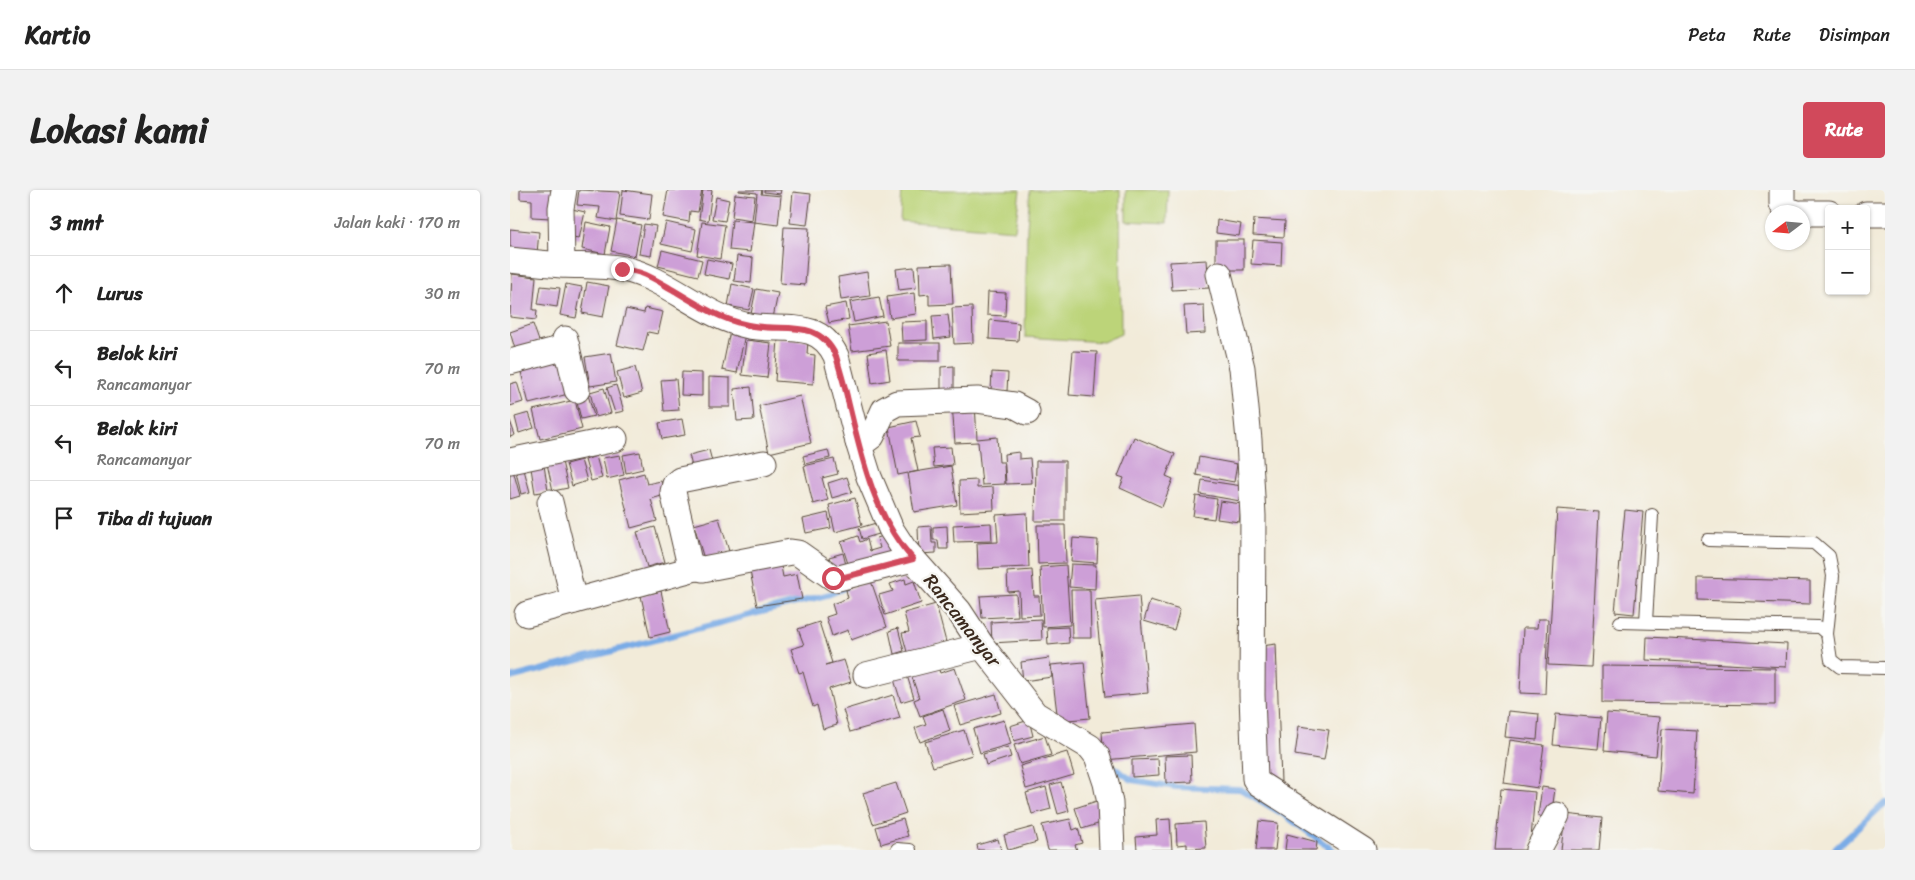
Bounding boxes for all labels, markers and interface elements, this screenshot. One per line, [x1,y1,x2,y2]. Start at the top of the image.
text: Kartio [25,14,90,56]
text: Peta [1688,19,1725,51]
text: Rute [1753,19,1791,51]
text: Disimpan [1819,19,1890,51]
text: Lokasi kami [30,99,208,161]
button: Rute [1803,102,1885,158]
text: 3 mnt [50,204,103,242]
north arrow [1765,205,1810,250]
map controls [1825,205,1870,295]
button: + [1825,205,1870,250]
text: Jalan kaki · 170 m [334,208,460,237]
button: − [1825,250,1870,295]
route end [611,258,634,281]
text: Lurus [97,277,143,310]
icon: ahead [50,279,78,307]
text: 30 m [425,279,460,308]
text: Belok kiri [97,337,177,370]
icon: left [50,354,78,382]
text: 70 m [424,354,460,383]
text: Rancamanyar [97,370,191,399]
text: Belok kiri [97,412,177,445]
icon: left [50,429,78,457]
text: 70 m [424,429,460,458]
text: Rancamanyar [97,445,191,474]
text: Tiba di tujuan [97,502,212,535]
icon: arrive [50,504,78,532]
street label: Rancamanyar [915,566,1011,675]
route start [822,567,845,590]

